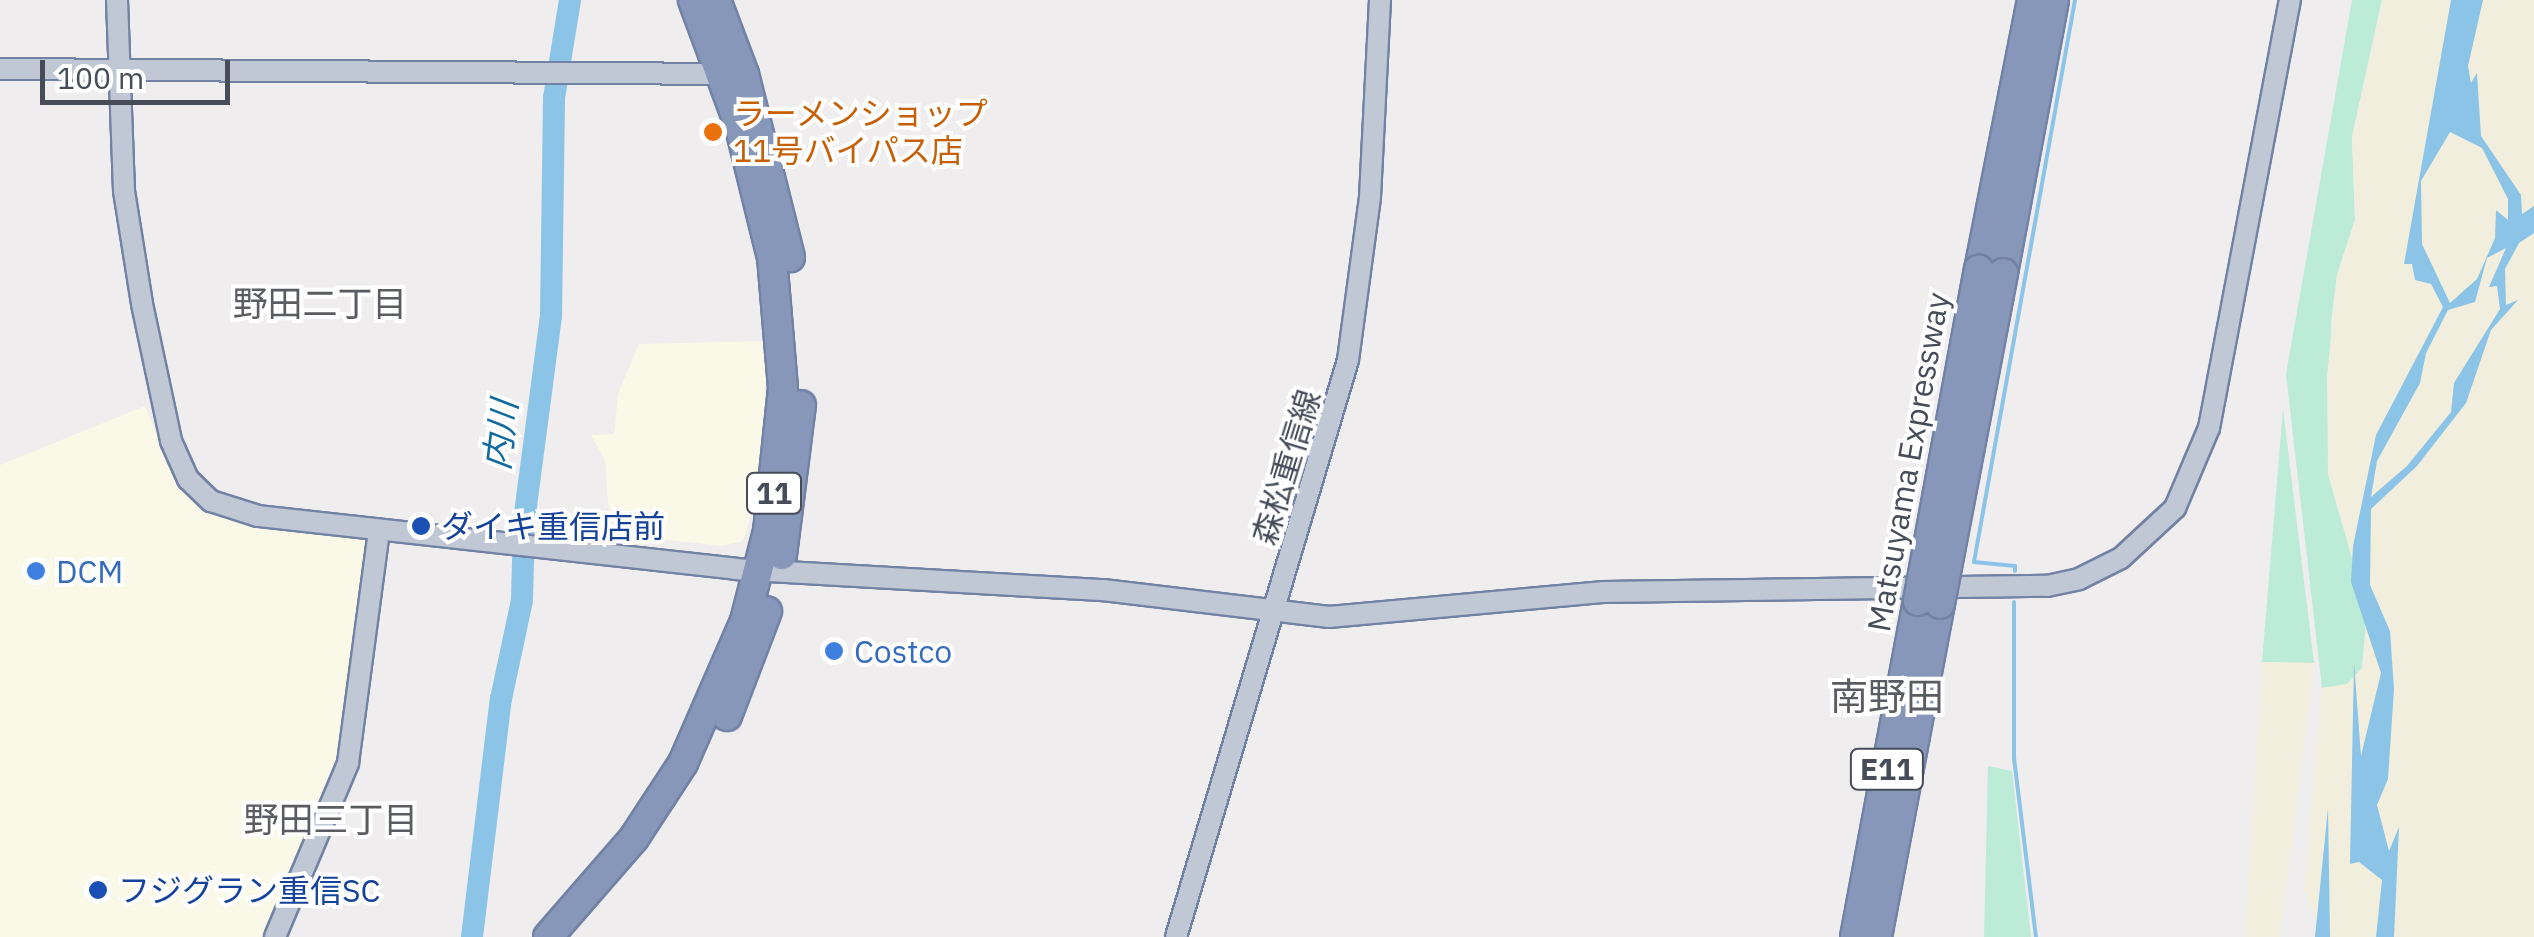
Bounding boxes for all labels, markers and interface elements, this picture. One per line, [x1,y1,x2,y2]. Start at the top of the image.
scale bar [45,40,235,102]
text: 100 m [57,58,144,97]
place label: ラーメンショップ 11号バイパス店 [733,95,989,170]
marker: ラーメンショップ 11号バイパス店 [702,121,724,143]
district label: 野田二丁目 [233,282,407,324]
street label: Matsuyama Expressway [1859,289,1957,635]
street label: 森松重信線 [1244,385,1328,549]
water label: 内川 [475,398,525,472]
road number: 11 [744,468,804,518]
place label: ダイキ重信店前 [441,507,665,545]
marker: ダイキ重信店前 [410,515,432,537]
place label: DCM [56,552,123,590]
marker: DCM [25,560,47,582]
place label: Costco [854,632,952,670]
marker: Costco [823,640,845,662]
district label: 南野田 [1830,673,1944,719]
road number: E11 [1850,744,1924,794]
district label: 野田三丁目 [244,798,418,840]
place label: フジグラン重信SC [118,871,380,909]
marker: フジグラン重信SC [87,879,109,901]

